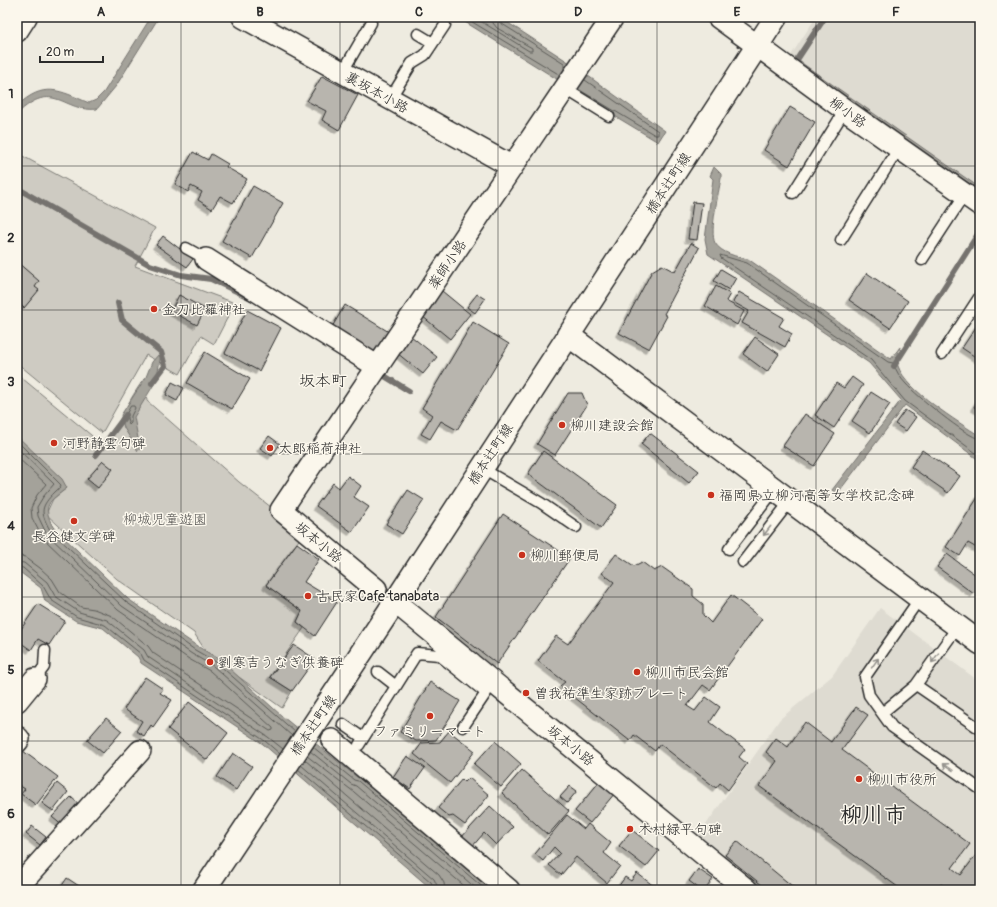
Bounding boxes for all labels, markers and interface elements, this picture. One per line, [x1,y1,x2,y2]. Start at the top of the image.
text: A [97,4,106,20]
text: B [256,4,264,20]
text: C [415,4,423,20]
text: D [574,4,582,20]
text: E [734,4,741,20]
text: F [892,4,900,20]
scale bar [40,38,103,64]
text: 20 m [46,45,75,60]
street label: 裏坂本小路 [342,68,411,117]
text: 1 [8,86,14,102]
street label: 柳小路 [826,93,870,132]
street label: 橋本辻町線 [642,149,695,217]
text: 2 [7,230,15,246]
street label: 薬師小路 [425,236,470,292]
place label: 金刀比羅神社 [162,301,246,318]
marker: 金刀比羅神社 [149,304,159,314]
district label: 坂本町 [299,371,347,391]
text: 3 [7,374,15,390]
place label: 柳川建設会館 [570,417,654,434]
street label: 橋本辻町線 [464,420,517,488]
marker: 柳川建設会館 [557,420,567,430]
place label: 河野静雲句碑 [62,435,146,452]
marker: 河野静雲句碑 [49,438,59,448]
place label: 太郎稲荷神社 [278,440,362,457]
marker: 太郎稲荷神社 [265,443,275,453]
place label: 福岡県立柳河高等女学校記念碑 [719,487,915,504]
marker: 福岡県立柳河高等女学校記念碑 [706,490,716,500]
park label: 柳城児童遊園 [123,511,207,528]
marker: 長谷健文学碑 [69,516,79,526]
text: 4 [7,518,15,534]
street label: 坂本小路 [292,518,346,567]
one-way arrow [763,525,772,536]
place label: 長谷健文学碑 [32,528,116,545]
place label: 柳川郵便局 [530,547,600,564]
marker: 柳川郵便局 [517,550,527,560]
place label: 古民家Cafe tanabata [316,588,439,605]
marker: 古民家Cafe tanabata [303,591,313,601]
one-way arrow [931,652,939,663]
place label: 劉寒吉うなぎ供養碑 [218,654,344,671]
marker: 劉寒吉うなぎ供養碑 [205,657,215,667]
one-way arrow [871,657,879,668]
text: 5 [7,662,15,678]
place label: 柳川市民会館 [645,664,729,681]
marker: 柳川市民会館 [632,667,642,677]
place label: 曽我祐準生家跡プレート [534,685,689,702]
marker: 曽我祐準生家跡プレート [521,688,531,698]
street label: 橋本辻町線 [287,692,340,759]
marker: ファミリーマート [425,711,435,721]
street label: 坂本小路 [544,721,598,770]
place label: ファミリーマート [374,723,486,740]
one-way arrow [943,763,954,771]
place label: 柳川市役所 [867,771,937,788]
marker: 柳川市役所 [854,774,864,784]
district label: 柳川市 [840,801,906,829]
text: 6 [7,806,15,822]
place label: 木村緑平句碑 [638,821,722,838]
marker: 木村緑平句碑 [625,824,635,834]

